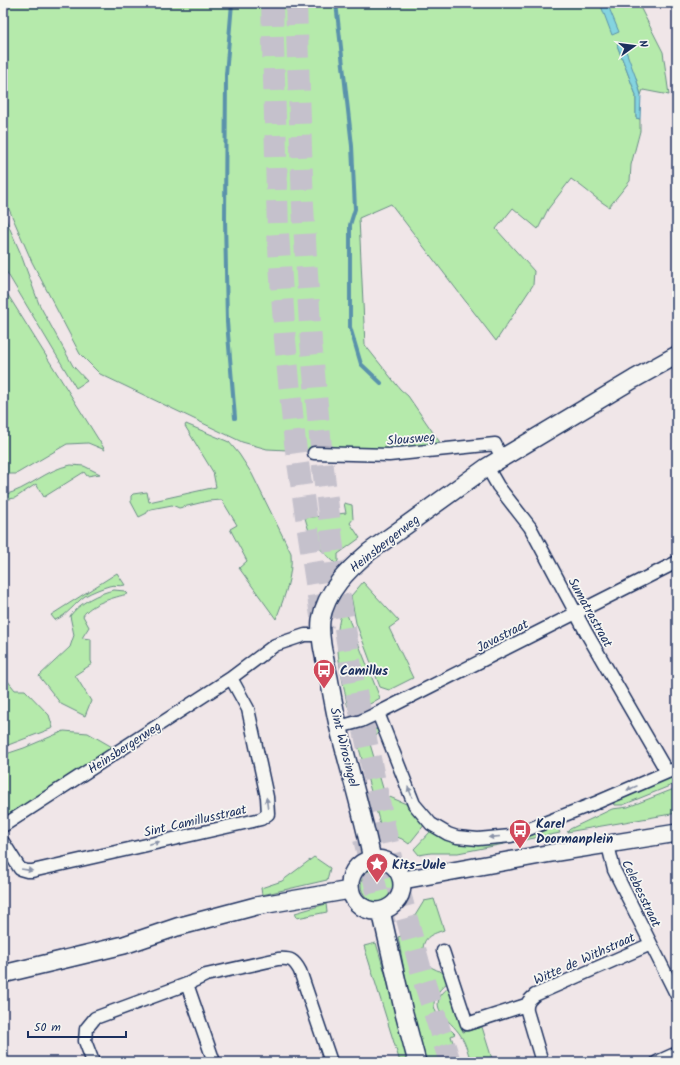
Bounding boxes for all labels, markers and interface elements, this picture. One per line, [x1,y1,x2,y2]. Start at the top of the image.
north arrow [614,26,654,66]
text: N [633,38,652,49]
street label: Slousweg [386,427,436,452]
street label: Heinsbergerweg [345,510,425,578]
street label: Sumatrastraat [562,574,618,652]
street label: Javastraat [473,614,533,658]
bus stop icon: Camillus [311,657,337,690]
place label: Camillus [340,661,388,682]
street label: Sint Wirosingel [324,705,364,789]
street label: Heinsbergerweg [84,717,166,780]
one-way arrow [625,785,637,791]
one-way arrow [406,786,412,798]
one-way arrow [264,797,270,809]
street label: Sint Camillusstraat [142,799,250,843]
place label: Karel Doormanplein [536,814,613,850]
bus stop icon: Karel Doormanplein [507,817,533,850]
one-way arrow [488,834,500,841]
one-way arrow [148,840,160,846]
place icon: Kits-Uule [364,851,390,884]
place label: Kits-Uule [392,855,447,876]
street label: Celebesstraat [615,856,667,932]
one-way arrow [21,867,33,873]
street label: Witte de Withstraat [530,927,640,991]
scale bar [28,1013,126,1039]
text: 50 m [34,1018,61,1037]

